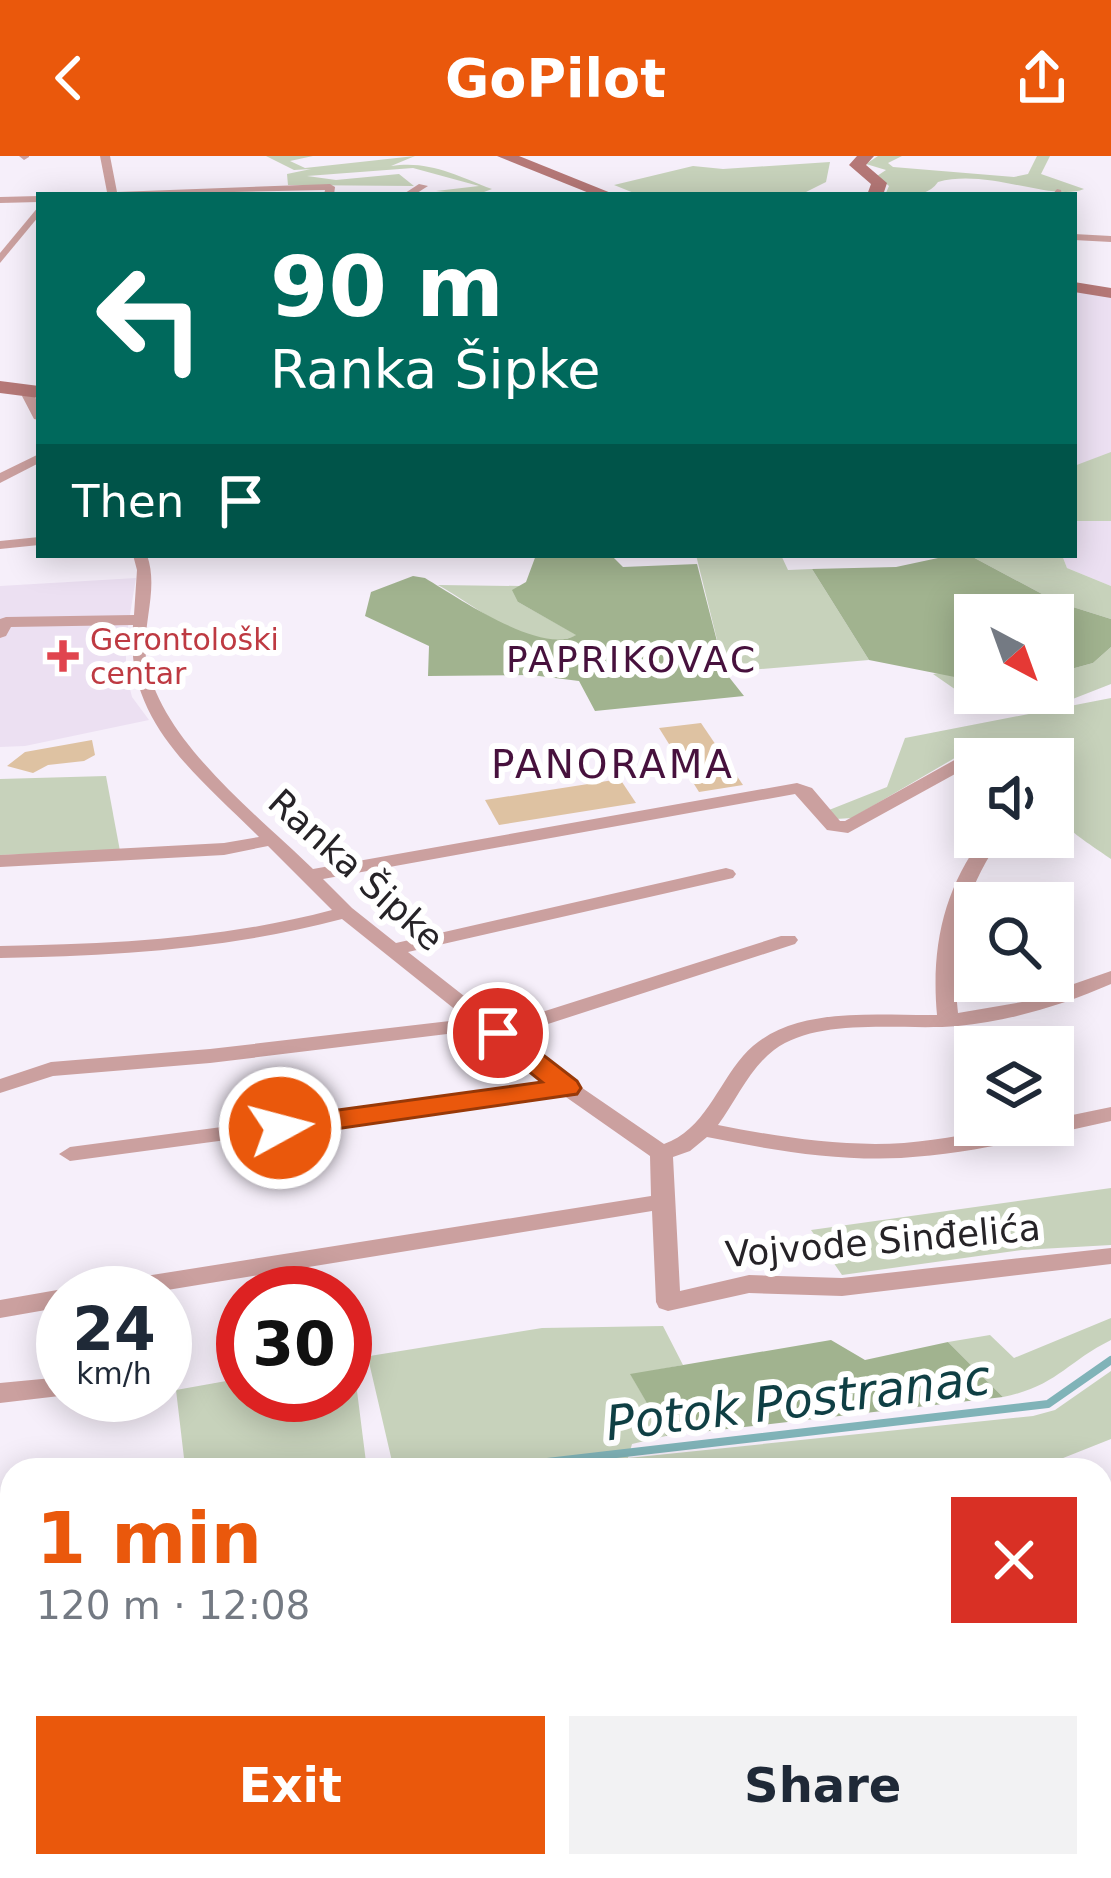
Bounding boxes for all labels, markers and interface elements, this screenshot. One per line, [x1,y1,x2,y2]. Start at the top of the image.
icon: back [36,45,102,111]
icon: share [1009,45,1075,111]
text: GoPilot [445,47,666,110]
text: 90 m [270,238,504,336]
icon: left [72,240,228,396]
text: Ranka Šipke [270,338,600,401]
icon: arrive [208,468,274,534]
text: Then [72,475,184,528]
north arrow [954,594,1074,714]
map controls [954,594,1074,1146]
place label: Gerontološki centar [90,622,279,691]
district label: PAPRIKOVAC [506,639,758,680]
marker: Gerontološki centar [47,640,79,672]
button: sound [954,738,1074,858]
district label: PANORAMA [491,742,735,787]
street label: Ranka Šipke [260,781,452,959]
button: search [954,882,1074,1002]
pin [447,982,549,1084]
icon: arrive [465,1000,531,1066]
button: layers [954,1026,1074,1146]
position arrow [217,1065,343,1191]
street label: Vojvode Sinđelića [724,1207,1042,1275]
speed limit sign: 30 [216,1266,372,1422]
text: 24 [72,1294,156,1364]
water label: Potok Postranac [602,1349,994,1451]
text: km/h [76,1356,152,1391]
text: 1 min [36,1496,262,1580]
button: close [951,1497,1077,1623]
text: 120 m · 12:08 [36,1583,310,1628]
button: Exit [36,1716,545,1854]
button: Share [569,1716,1077,1854]

